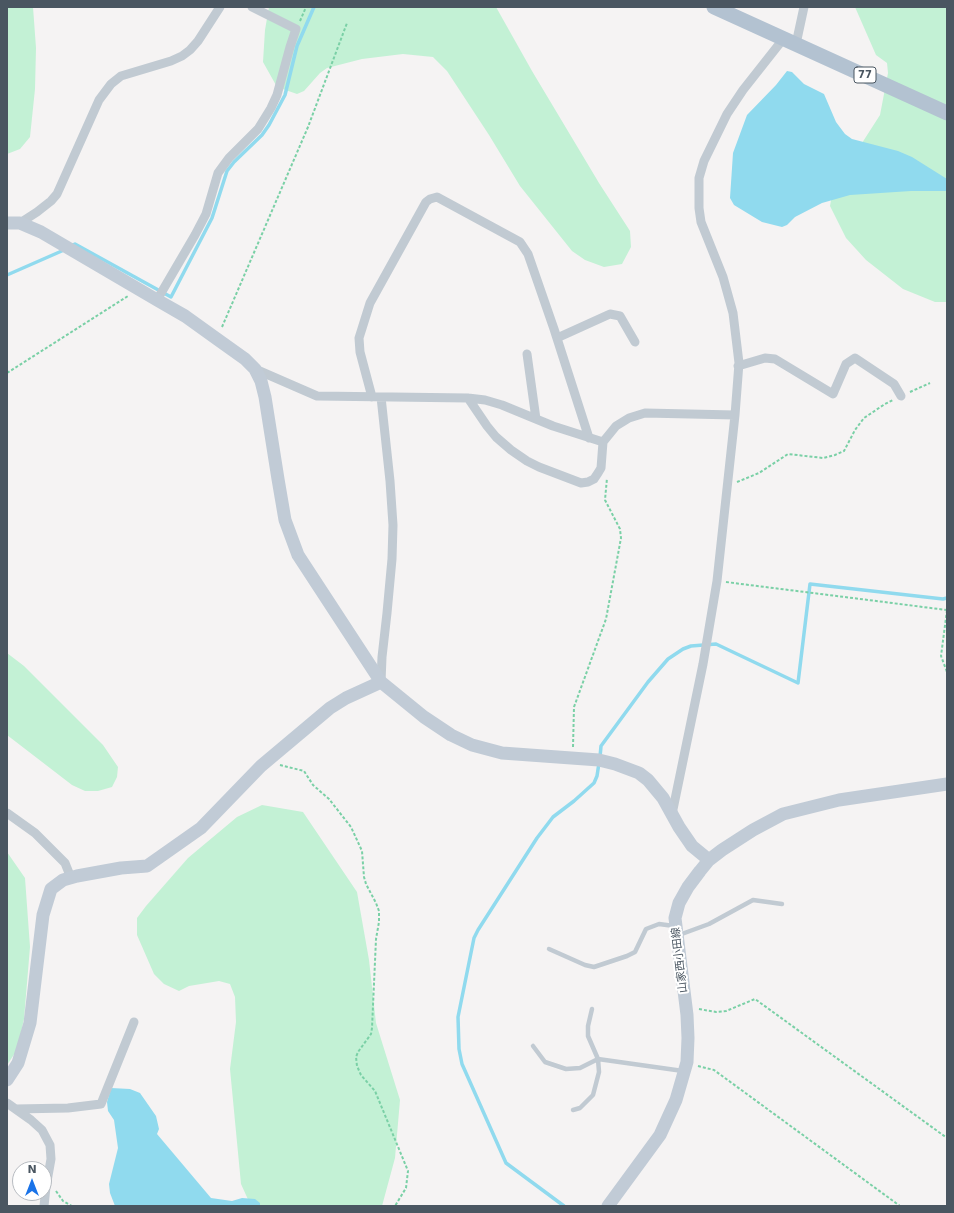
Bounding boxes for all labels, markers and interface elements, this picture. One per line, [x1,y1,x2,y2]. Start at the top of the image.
road number: 77 [854,67,876,83]
street label: 山家西小田線 [669,926,691,994]
north arrow [12,1161,52,1201]
text: N [27,1163,37,1176]

